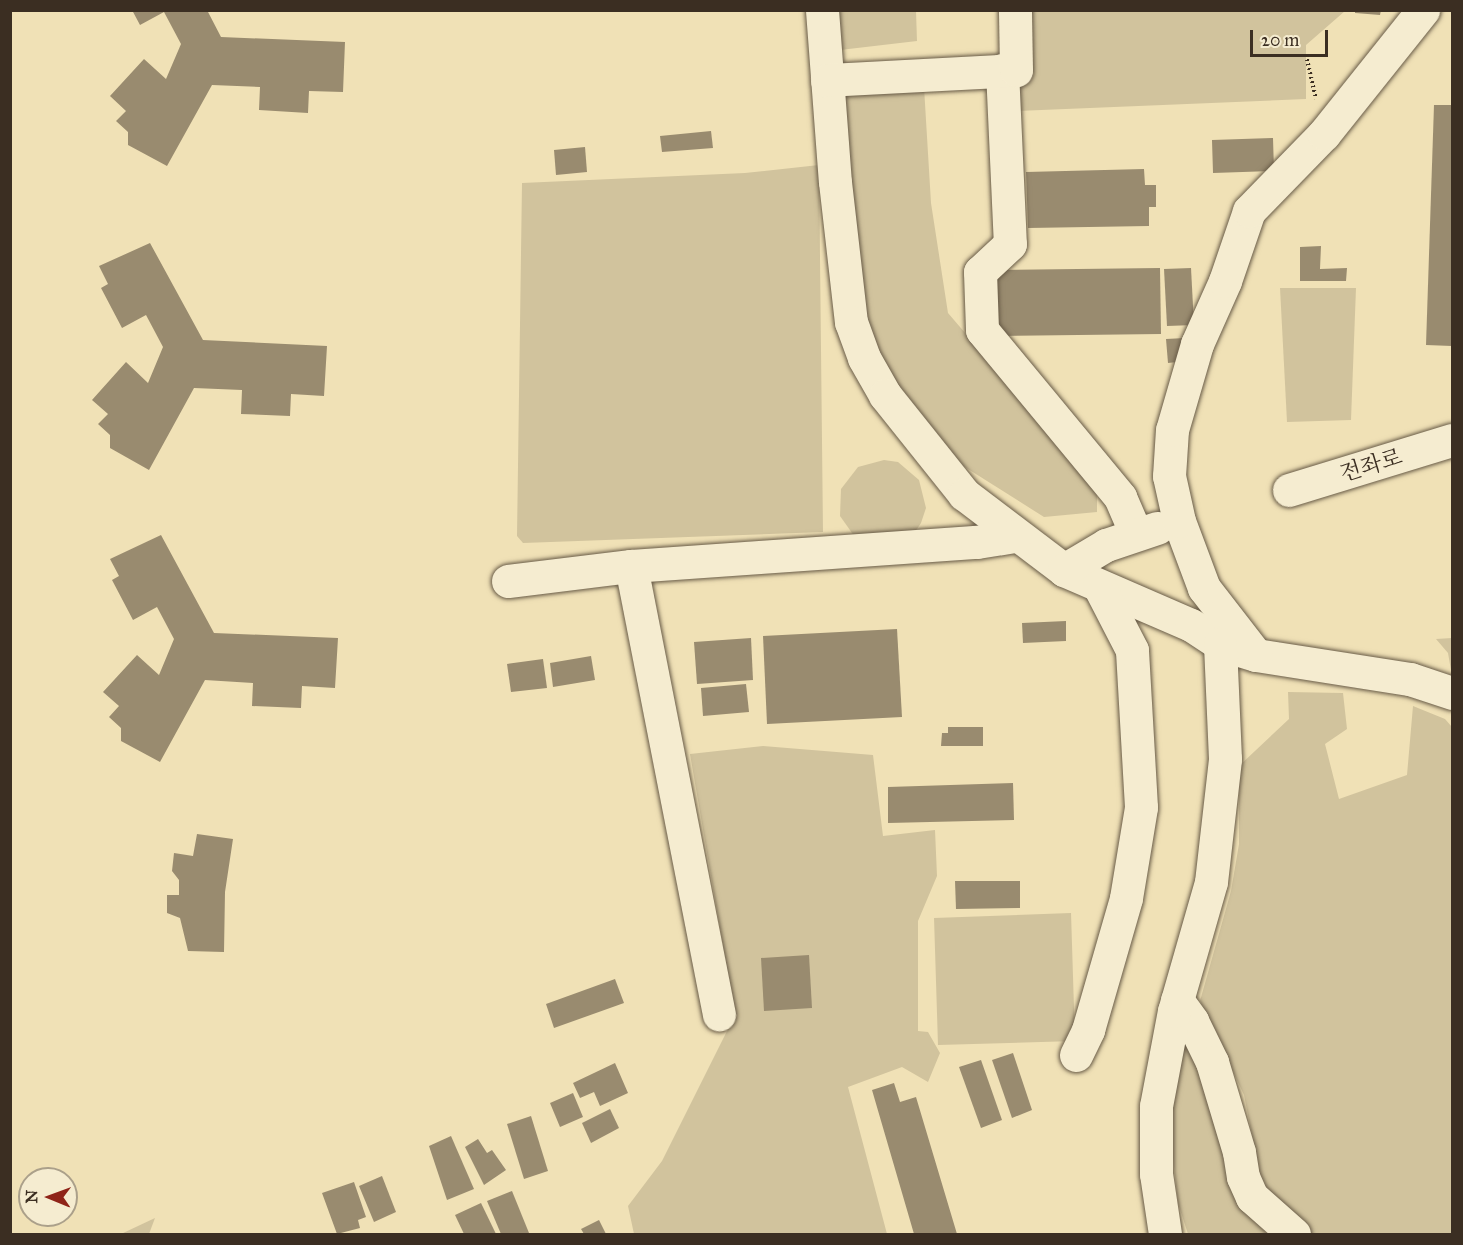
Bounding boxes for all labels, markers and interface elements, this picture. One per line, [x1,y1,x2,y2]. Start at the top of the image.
scale bar [1253,18,1331,56]
text: 20 m [1261,29,1299,51]
street label: 전좌로 [1337,443,1405,487]
north arrow [18,1167,78,1227]
text: N [22,1190,41,1204]

